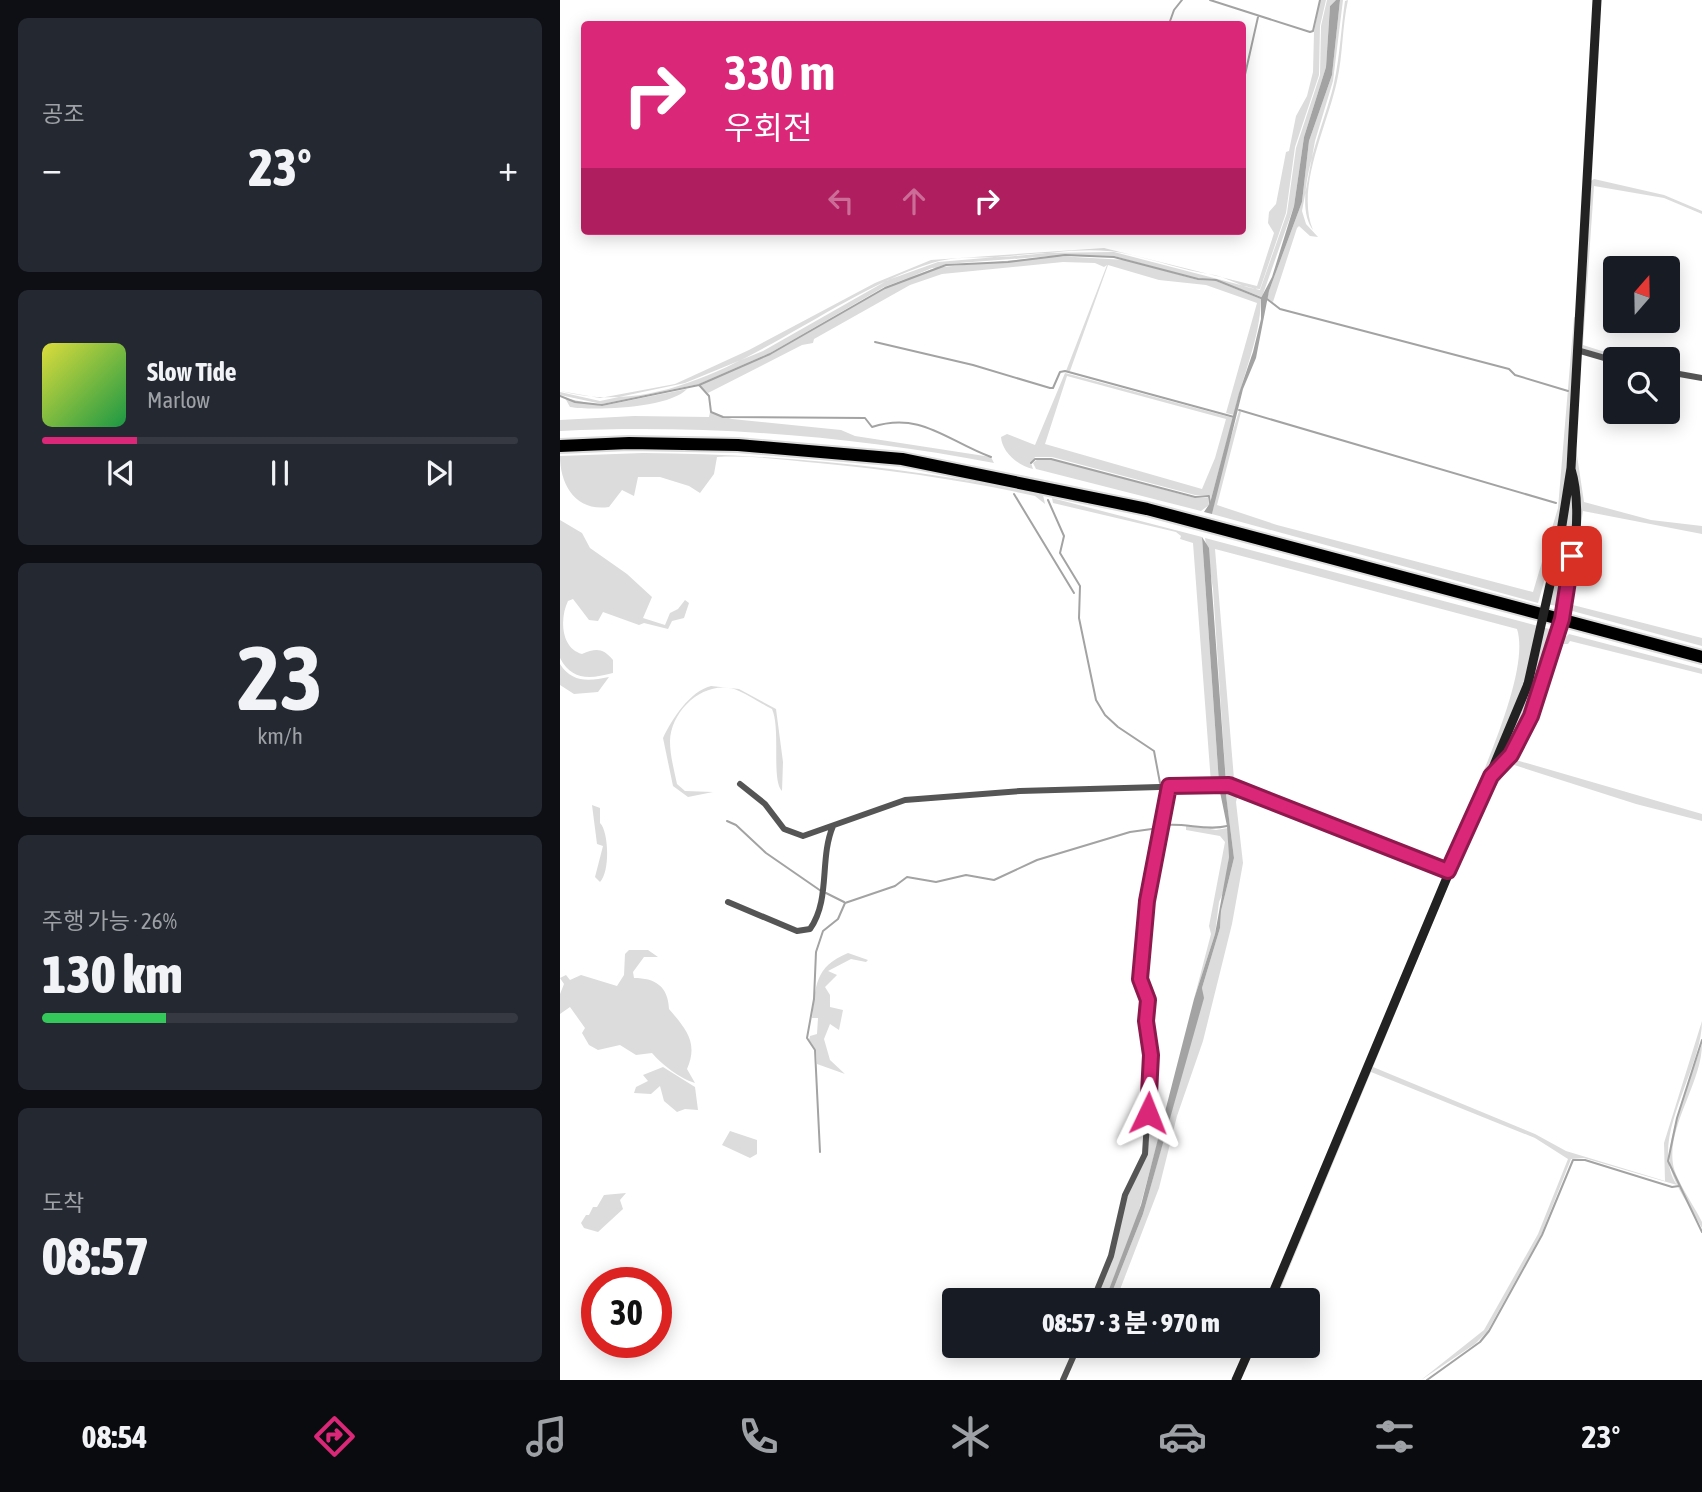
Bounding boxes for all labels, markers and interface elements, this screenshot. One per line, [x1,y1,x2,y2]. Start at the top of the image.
text: 330 m [724,44,835,100]
icon: right [609,49,700,140]
text: 공조 [42,101,84,127]
text: 우회전 [724,109,812,146]
text: 23° [248,137,312,197]
text: − [42,146,62,189]
text: + [498,146,518,189]
icon: left [822,182,860,220]
icon: ahead [895,182,933,220]
icon: right [968,182,1006,220]
north arrow [1603,256,1680,332]
map controls [1603,256,1680,424]
button: search [1603,347,1680,424]
text: Slow Tide [147,357,237,387]
text: Marlow [147,387,210,413]
icon: previous [102,454,140,492]
icon: pause [261,454,299,492]
icon: next [420,454,458,492]
pin [1542,526,1602,586]
icon: arrive [1553,537,1591,575]
text: 23 [237,625,323,729]
text: km/h [257,723,303,749]
text: 주행 가능 · 26% [42,908,177,934]
text: 130 km [42,944,183,1004]
position arrow [1111,1076,1185,1150]
text: 도착 [42,1190,84,1216]
text: 08:57 [42,1226,149,1286]
speed limit sign: 30 [581,1267,672,1358]
text: 08:57 · 3 분 · 970 m [1042,1308,1220,1338]
icon: directions [310,1412,359,1461]
icon: music [522,1412,571,1461]
icon: phone [734,1412,783,1461]
icon: climate [946,1412,995,1461]
icon: car [1158,1412,1207,1461]
icon: filters [1370,1412,1419,1461]
text: 08:54 [81,1418,147,1455]
text: 23° [1582,1418,1620,1455]

